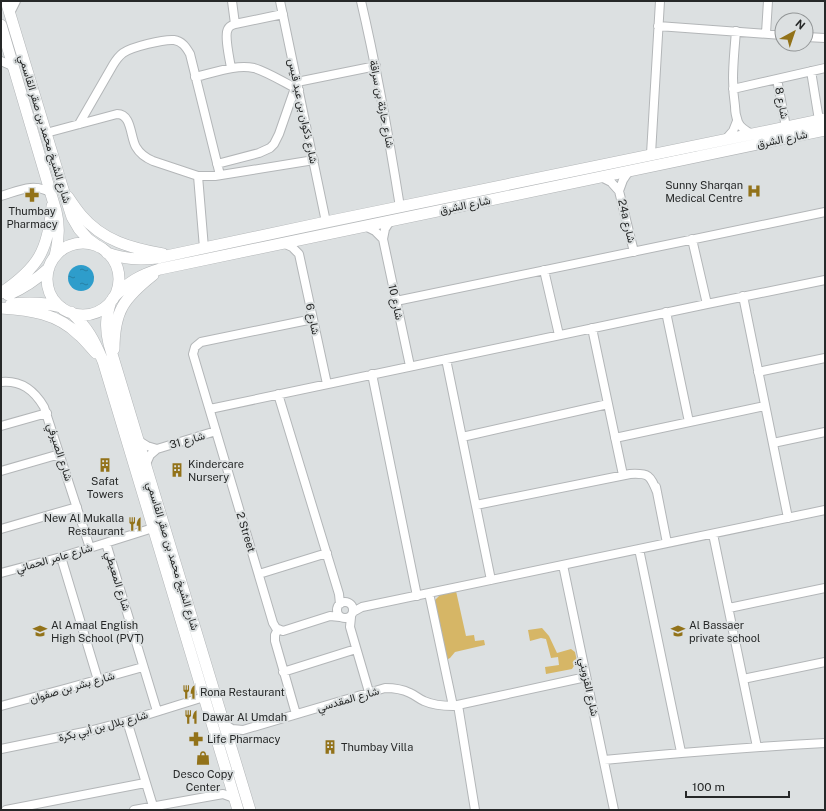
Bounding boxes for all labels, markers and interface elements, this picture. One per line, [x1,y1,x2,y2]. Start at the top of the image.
north arrow [774,12,814,52]
text: N [793,17,808,32]
street label: شارع الشيخ محمد بن صقر القاسمي [13,53,73,206]
street label: شارع ذكوان بن عبد قيس [284,57,320,165]
street label: شارع حارثة بن سراقة [366,59,396,150]
street label: شارع 8 [771,86,791,121]
street label: شارع الشرق [756,128,809,152]
place label: Sunny Sharqan Medical Centre [665,179,743,204]
hospital icon: Sunny Sharqan Medical Centre [746,183,762,199]
pharmacy icon: Thumbay Pharmacy [24,187,40,203]
street label: شارع الشرق [439,194,492,218]
street label: 24a شارع [614,198,638,245]
place label: Thumbay Pharmacy [6,205,58,230]
street label: شارع 10 [384,283,406,322]
street label: شارع 6 [302,302,322,336]
street label: شارع الصيرفي [41,422,75,484]
street label: شارع 31 [168,429,207,453]
building icon: Safat Towers [97,457,113,473]
place label: Kindercare Nursery [188,458,244,483]
building icon: Kindercare Nursery [169,462,185,478]
place label: Safat Towers [87,475,124,500]
street label: شارع الشيخ محمد بن صقر القاسمي [141,480,201,633]
street label: 2 Street [234,510,258,554]
place label: New Al Mukalla Restaurant [44,512,124,537]
restaurant icon: New Al Mukalla Restaurant [127,516,143,532]
street label: شارع عامر الحماني [14,541,95,578]
street label: شارع المعيطي [99,550,133,614]
place label: Al Amaal English High School (PVT) [51,619,144,644]
place label: Al Bassaer private school [689,619,760,644]
school or university icon: Al Amaal English High School (PVT) [32,623,48,639]
school or university icon: Al Bassaer private school [670,623,686,639]
street label: شارع القزويني [573,657,601,718]
street label: شارع بشر بن صفوان [28,669,117,707]
restaurant icon: Rona Restaurant [181,684,197,700]
street label: شارع المقدسي [316,684,382,717]
place label: Rona Restaurant [200,686,285,698]
street label: شارع بلال بن أبي بكرة [57,708,150,748]
restaurant icon: Dawar Al Umdah [183,709,199,725]
place label: Dawar Al Umdah [202,711,287,723]
pharmacy icon: Life Pharmacy [188,731,204,747]
place label: Life Pharmacy [207,733,280,745]
building icon: Thumbay Villa [322,739,338,755]
place label: Thumbay Villa [341,741,413,753]
shop icon: Desco Copy Center [195,750,211,766]
place label: Desco Copy Center [173,768,233,793]
scale bar [686,773,789,799]
text: 100 m [692,780,725,794]

